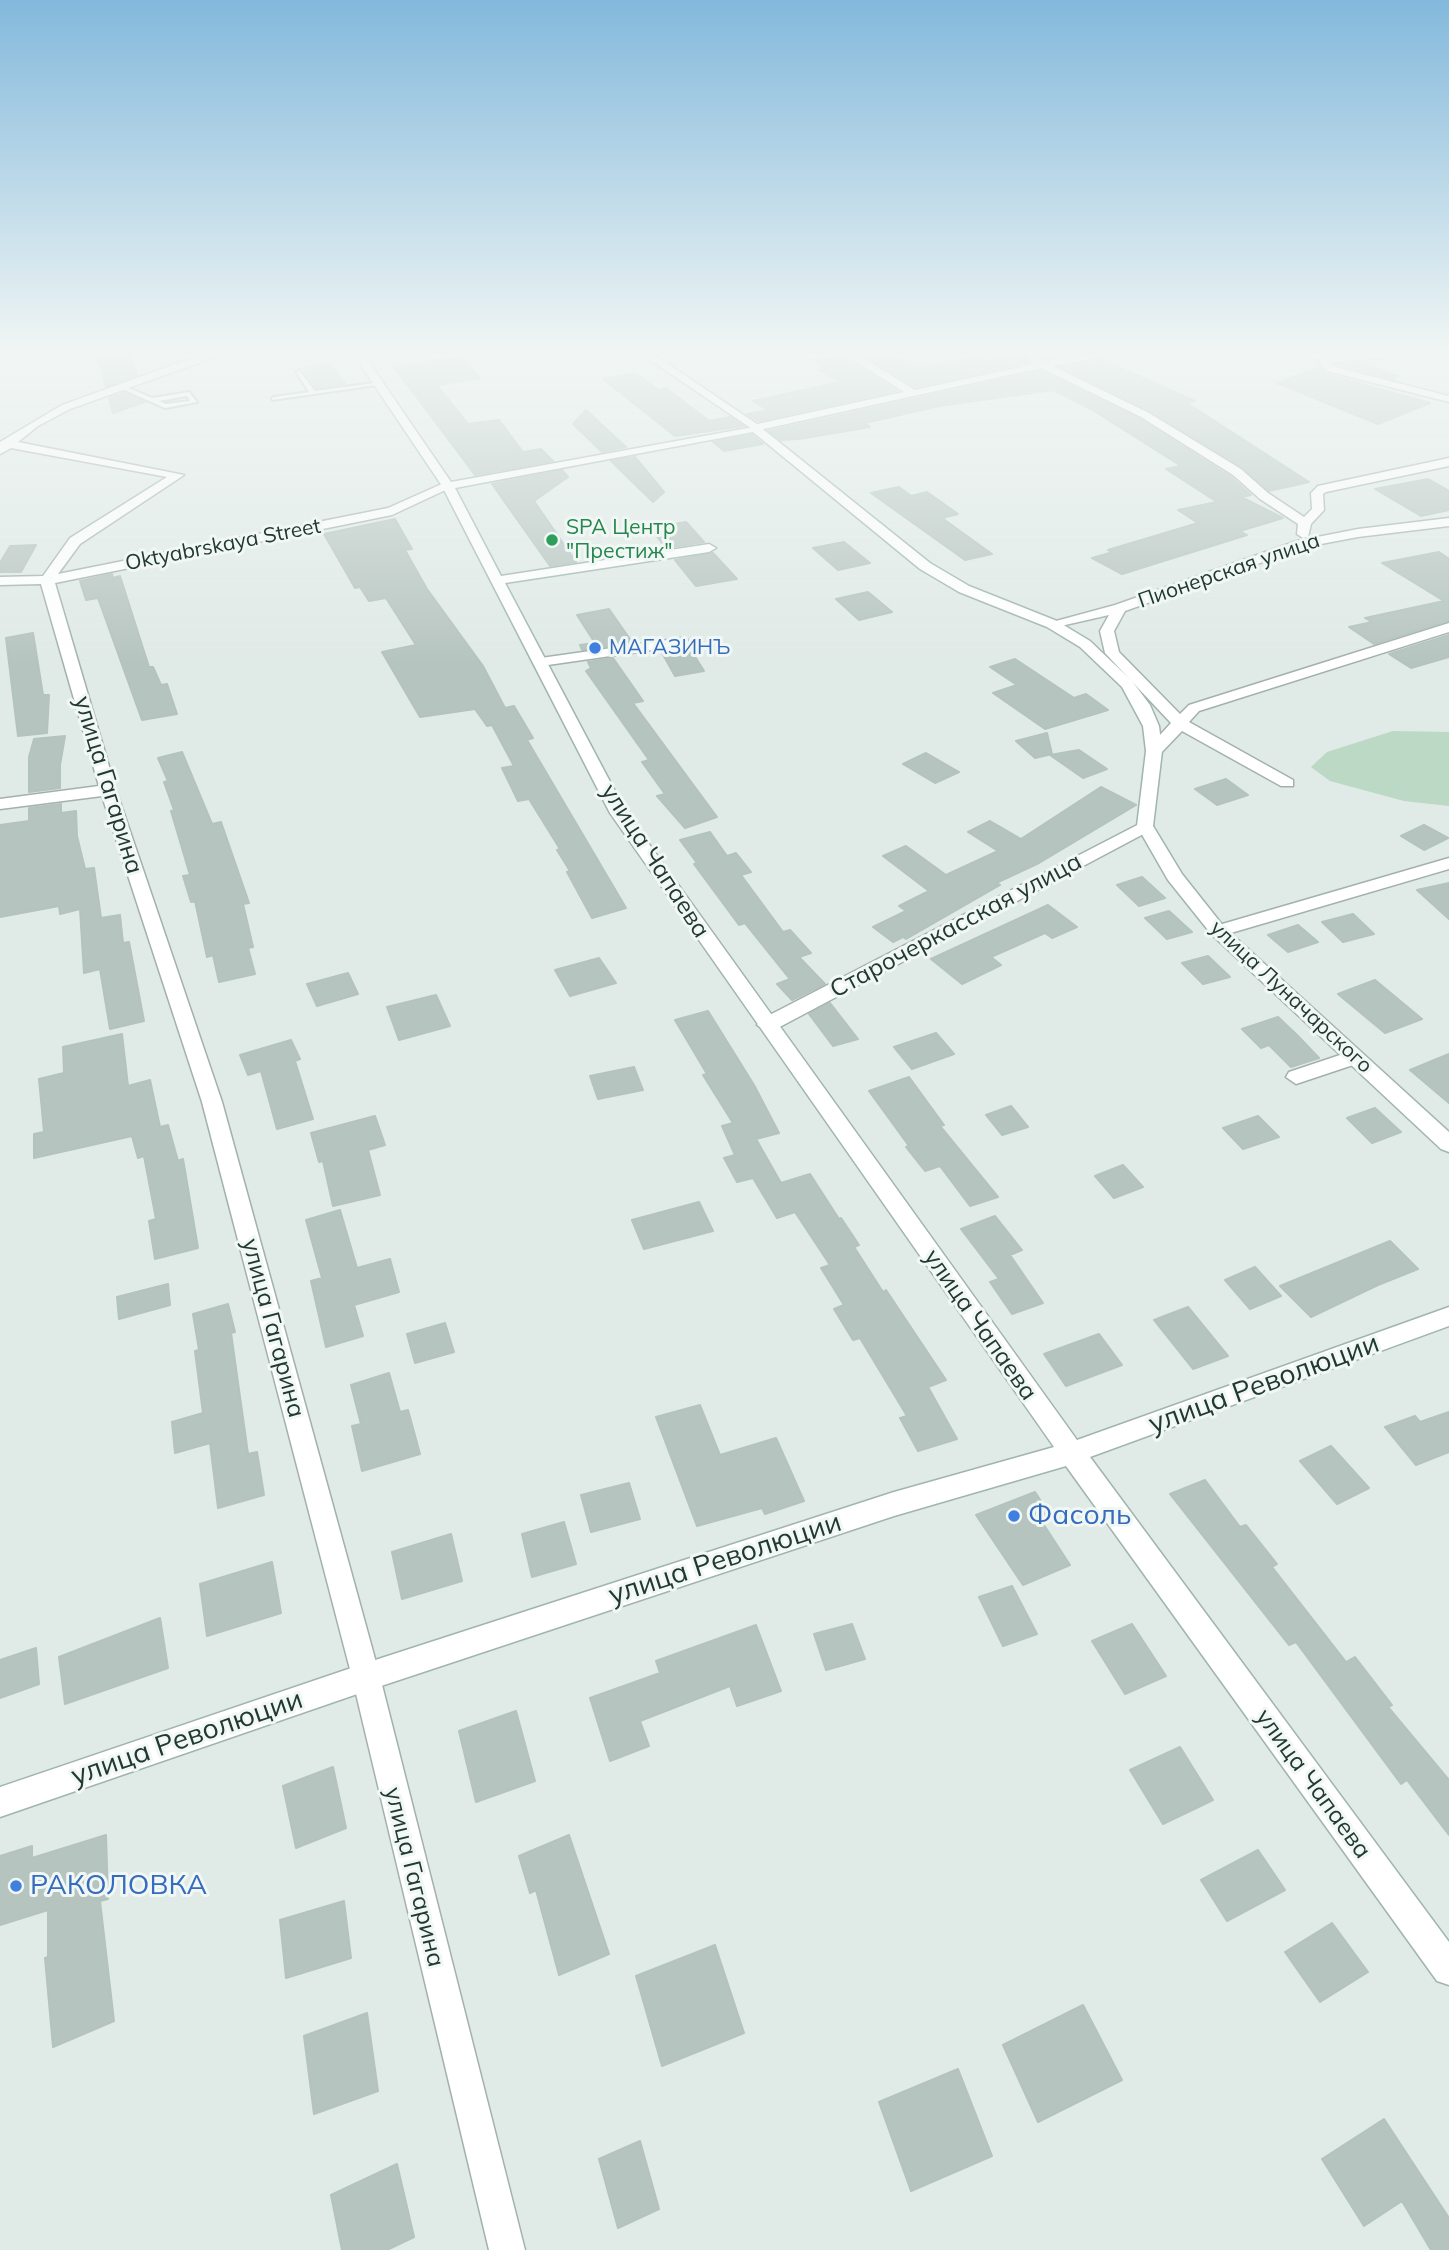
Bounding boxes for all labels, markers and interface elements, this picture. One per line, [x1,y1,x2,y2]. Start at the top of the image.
street label: Oktyabrskaya Street [123,514,323,576]
place label: SPA Центр "Престиж" [566,515,676,565]
street label: Пионерская улица [1135,528,1323,614]
marker: SPA Центр "Престиж" [544,532,560,548]
place label: МАГАЗИНЪ [609,635,730,661]
marker: МАГАЗИНЪ [587,640,603,656]
street label: улица Гагарина [67,693,149,877]
street label: улица Чапаева [595,779,715,943]
street label: Старочеркасская улица [825,847,1087,1005]
street label: улица Луначарского [1205,915,1377,1079]
street label: улица Гагарина [235,1235,311,1421]
street label: улица Чапаева [917,1244,1043,1406]
street label: улица Революции [1144,1327,1384,1441]
place label: Фасоль [1028,1499,1131,1533]
street label: улица Революции [604,1506,846,1612]
marker: Фасоль [1006,1508,1022,1524]
street label: улица Революции [67,1683,307,1793]
street label: улица Чапаева [1249,1704,1377,1864]
street label: улица Гагарина [378,1784,450,1970]
place label: РАКОЛОВКА [30,1869,207,1903]
marker: РАКОЛОВКА [8,1878,24,1894]

